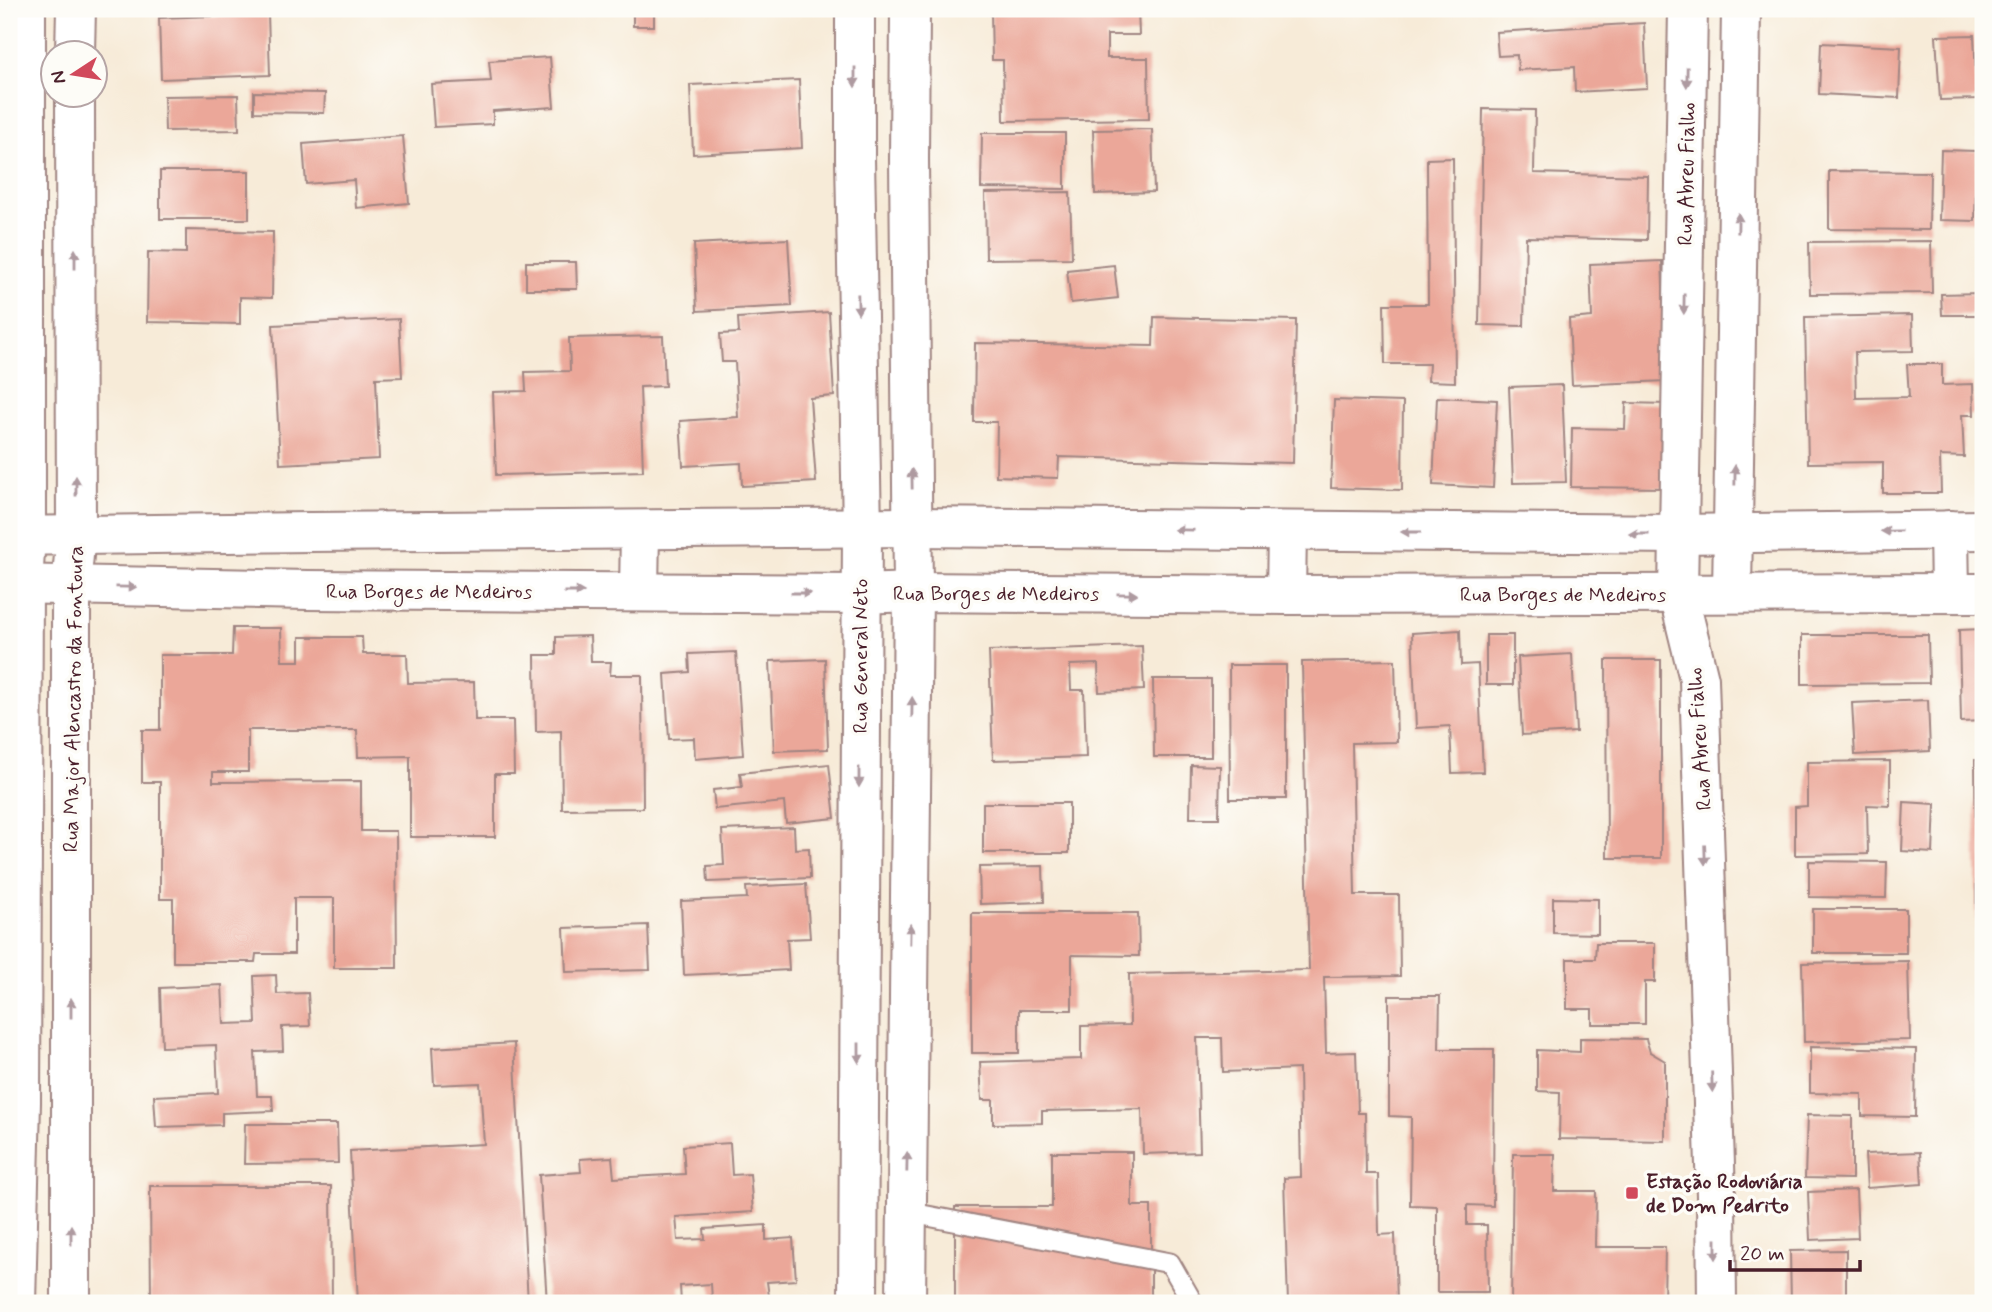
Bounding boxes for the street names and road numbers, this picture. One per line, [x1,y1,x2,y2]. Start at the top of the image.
street label: Rua Abreu Fialho [1672,102,1702,246]
street label: Rua Major Alencastro da Fontoura [57,545,91,853]
street label: Rua Borges de Medeiros [326,578,532,607]
street label: Rua General Neto [847,578,875,734]
street label: Rua Borges de Medeiros [893,580,1099,609]
street label: Rua Borges de Medeiros [1460,581,1666,610]
street label: Rua Abreu Fialho [1681,666,1719,811]

